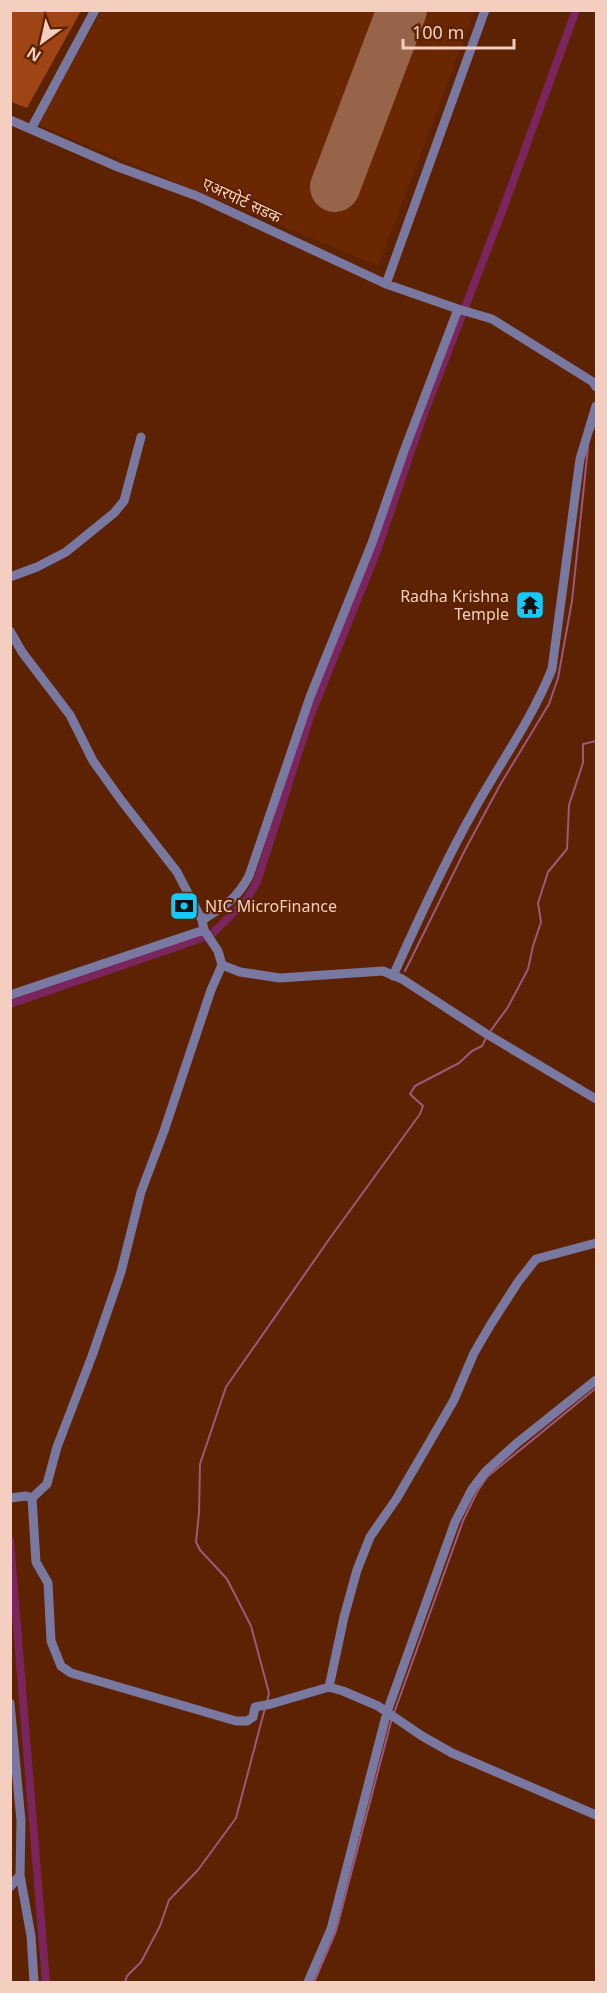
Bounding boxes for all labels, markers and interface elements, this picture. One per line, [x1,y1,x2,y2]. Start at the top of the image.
north arrow [12,12,72,72]
scale bar [403,12,514,50]
text: 100 m [412,20,464,44]
text: N [22,42,45,67]
street label: एअरपोर्ट सडक [199,172,286,228]
place label: Radha Krishna Temple [400,585,509,625]
temple icon: Radha Krishna Temple [514,589,546,621]
bank icon: NIC MicroFinance [168,890,200,922]
place label: NIC MicroFinance [205,895,337,917]

